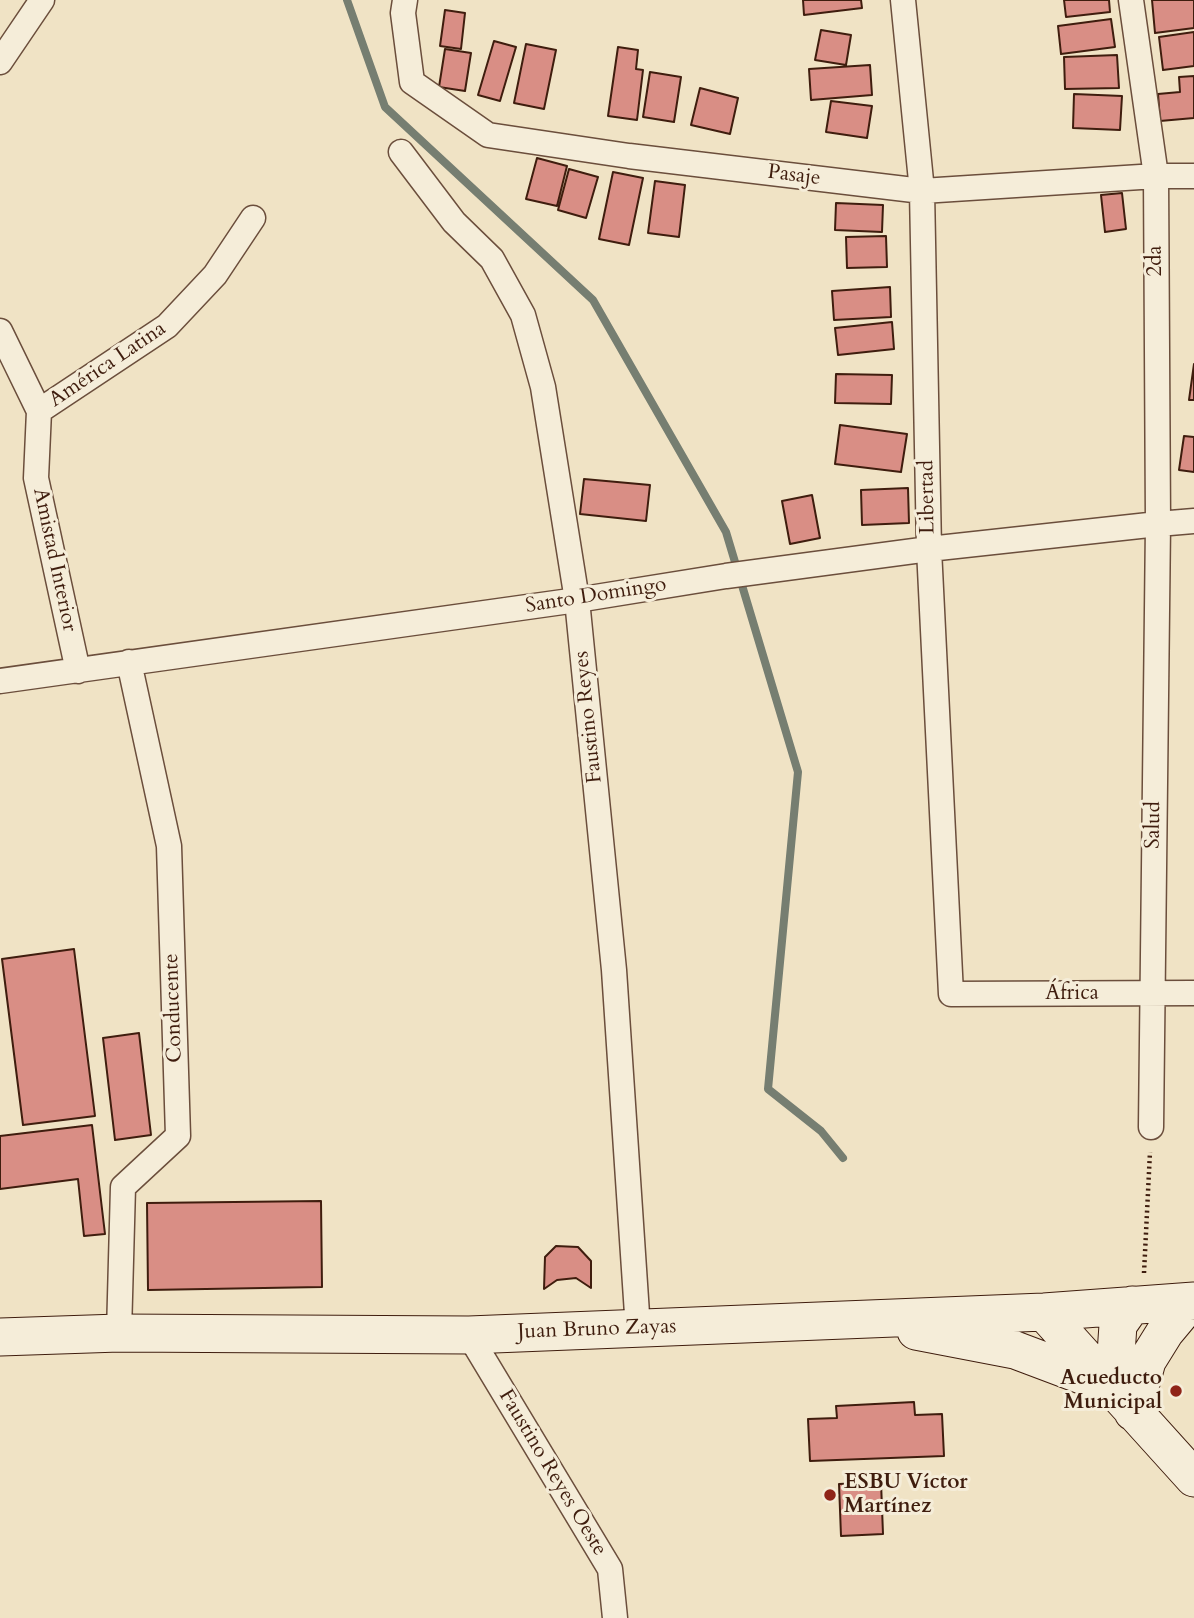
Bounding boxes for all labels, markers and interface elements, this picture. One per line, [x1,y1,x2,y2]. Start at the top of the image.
street label: Pasaje [766,160,822,192]
street label: 2da [1143,245,1169,277]
street label: América Latina [45,317,171,413]
street label: Libertad [915,460,941,534]
street label: Amistad Interior [26,486,82,634]
street label: Santo Domingo [524,572,668,620]
street label: Faustino Reyes [570,650,608,784]
street label: Salud [1141,801,1167,849]
street label: Conducente [160,953,188,1063]
street label: África [1045,981,1099,1007]
street label: Juan Bruno Zayas [517,1315,677,1345]
place label: Acueducto Municipal [1060,1366,1162,1416]
marker: Acueducto Municipal [1168,1383,1184,1399]
street label: Faustino Reyes Oeste [492,1385,612,1561]
place label: ESBU Víctor Martínez [844,1470,968,1520]
marker: ESBU Víctor Martínez [822,1487,838,1503]

